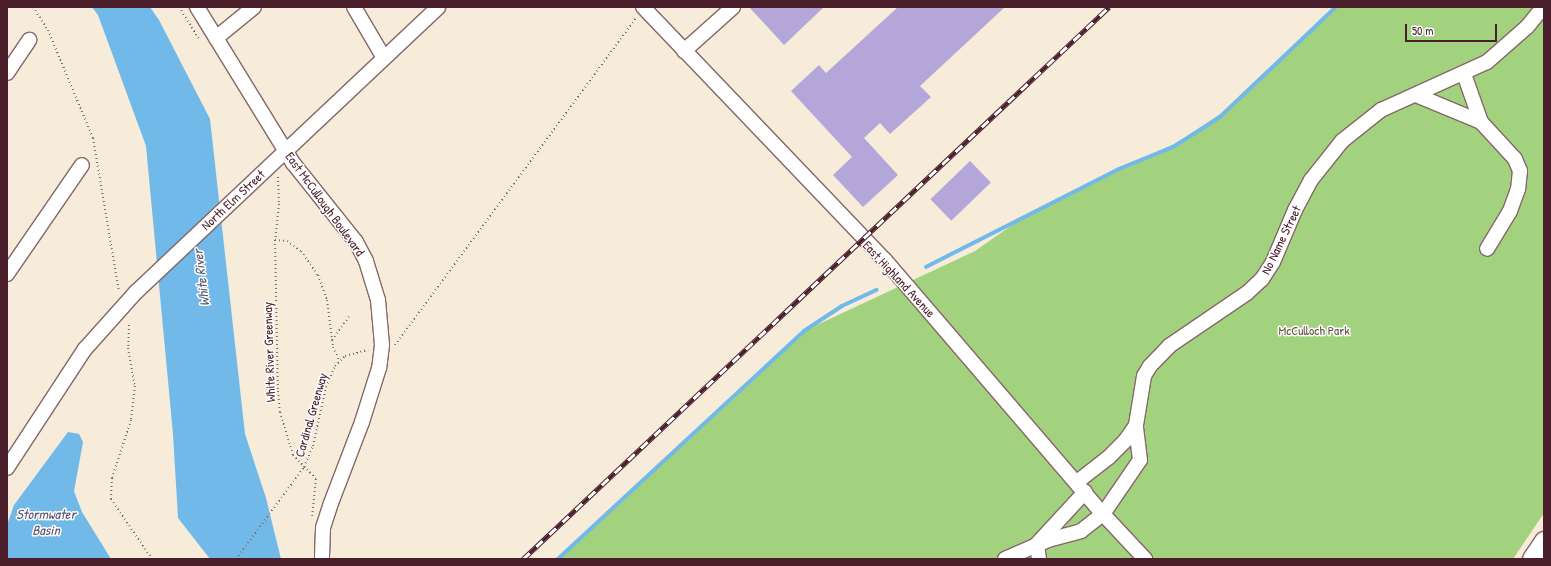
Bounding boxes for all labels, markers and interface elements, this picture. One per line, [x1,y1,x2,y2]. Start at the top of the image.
scale bar [1407,16,1499,42]
text: 50 m [1412,22,1433,39]
street label: East McCullough Boulevard [282,149,368,259]
street label: North Elm Street [198,167,268,233]
street label: No Name Street [1258,203,1304,277]
street label: East Highland Avenue [860,237,938,321]
water label: White River [189,249,213,307]
street label: White River Greenway [259,302,279,402]
park label: McCulloch Park [1278,322,1350,338]
street label: Cardinal Greenway [292,371,330,459]
water label: Stormwater Basin [16,506,76,538]

